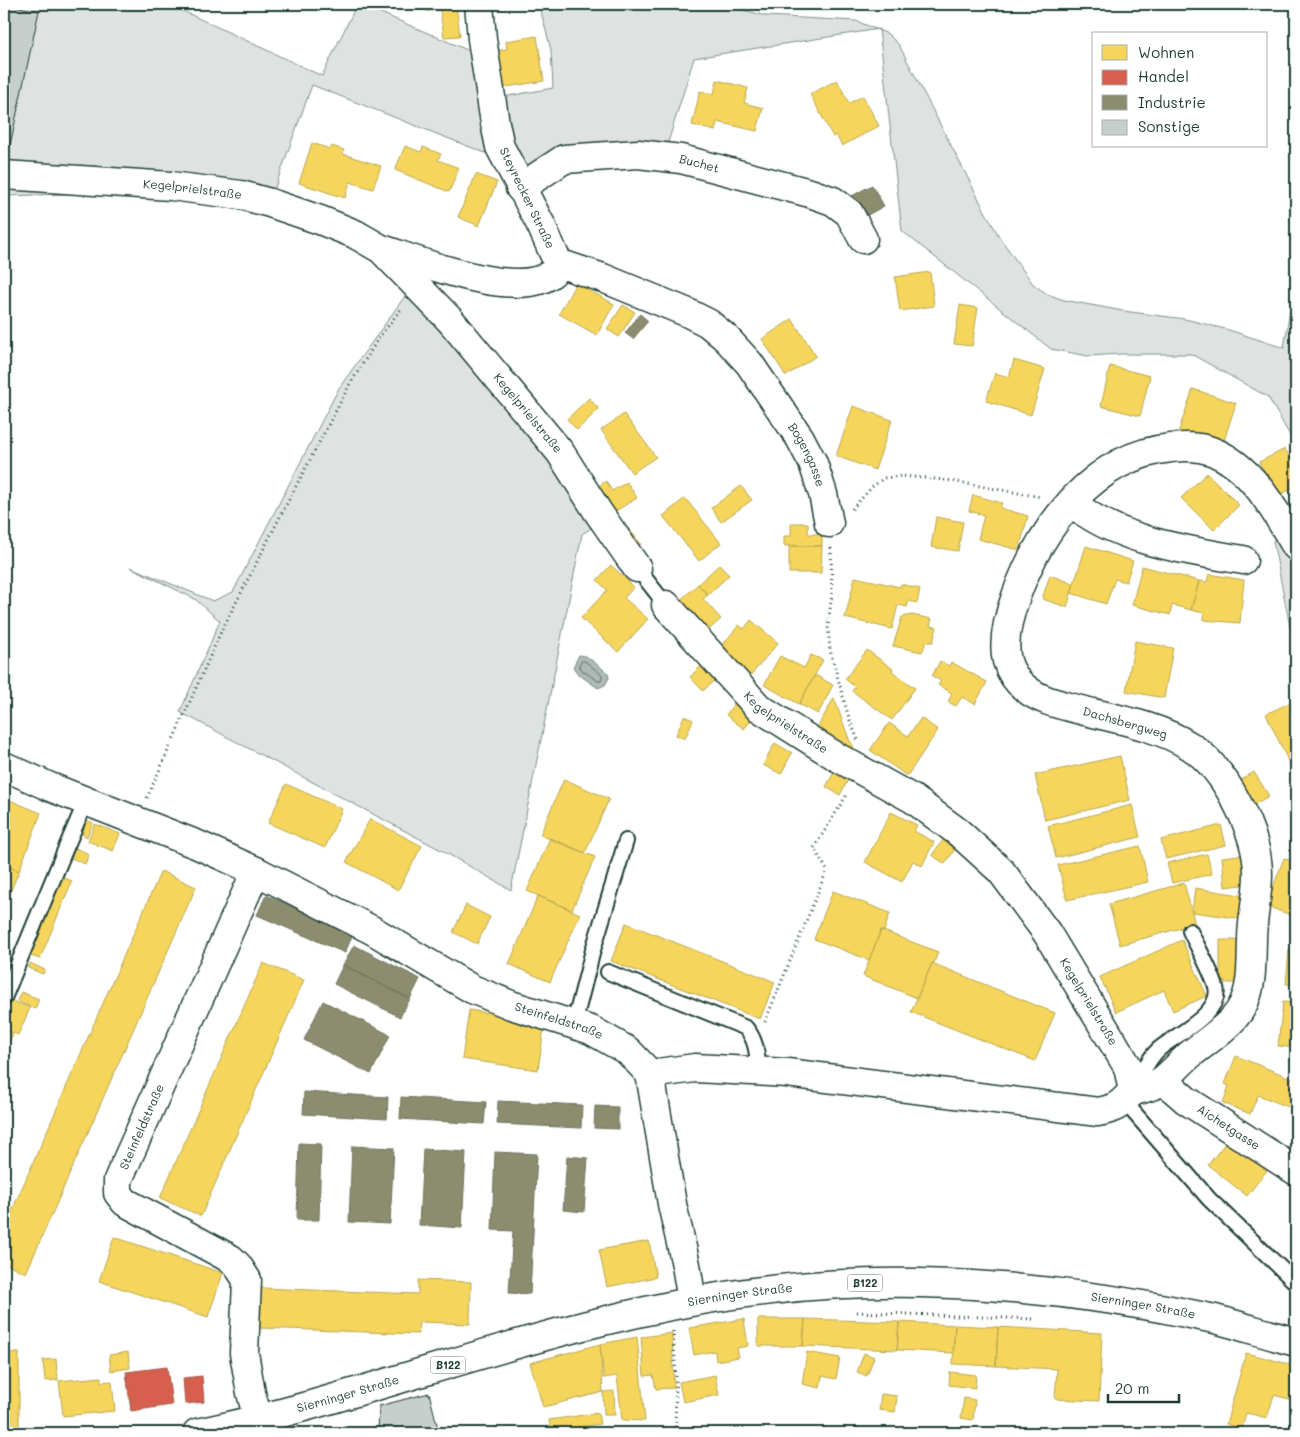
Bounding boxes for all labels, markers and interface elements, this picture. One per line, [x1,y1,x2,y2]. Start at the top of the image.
legend [1092,32,1268,148]
text: Wohnen [1138,42,1194,62]
text: Handel [1138,66,1189,86]
text: Industrie [1138,92,1206,112]
text: Sonstige [1138,116,1200,136]
street label: Steyrecker Straße [496,144,559,251]
street label: Buchet [678,150,721,176]
street label: Kegelprielstraße [143,175,243,202]
street label: Kegelprielstraße [491,369,566,456]
street label: Bogengasse [785,419,829,489]
street label: Kegelprielstraße [741,688,832,756]
street label: Dachsbergweg [1081,702,1169,742]
street label: Kegelprielstraße [1057,954,1122,1048]
street label: Steinfeldstraße [513,998,607,1042]
street label: Steinfeldstraße [115,1081,167,1172]
street label: Aichetgasse [1194,1100,1264,1153]
road number: B122 [848,1275,882,1292]
street label: Sierninger Straße [686,1279,793,1309]
street label: Sierninger Straße [1090,1288,1197,1322]
road number: B122 [430,1356,466,1374]
street label: Sierninger Straße [295,1371,401,1416]
scale bar [1108,1372,1179,1404]
text: 20 m [1115,1378,1149,1398]

